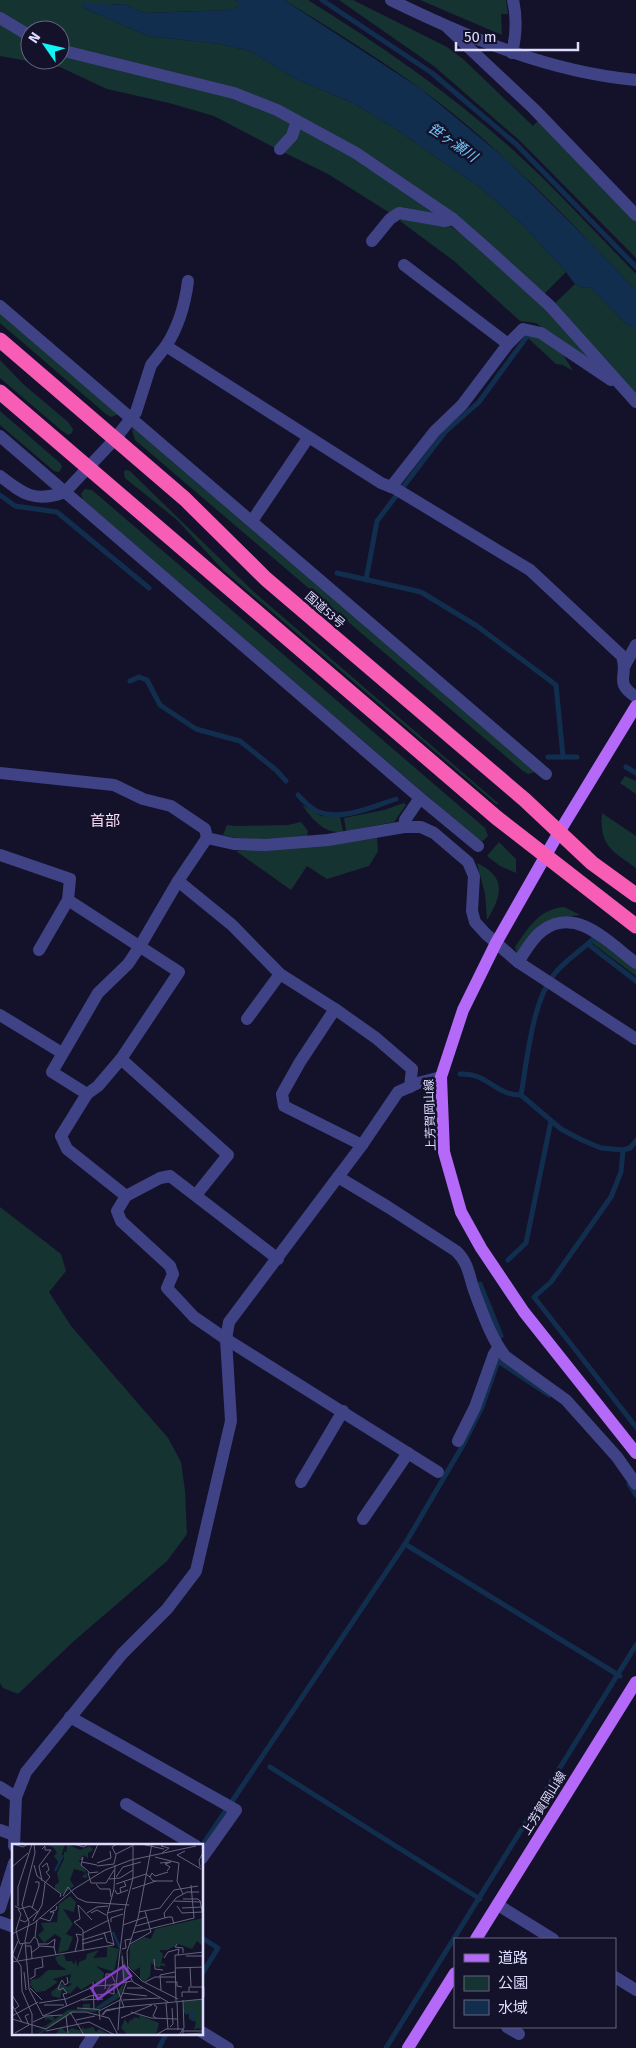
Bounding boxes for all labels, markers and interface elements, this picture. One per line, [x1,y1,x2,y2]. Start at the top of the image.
north arrow [20,20,70,70]
scale bar [456,20,578,52]
text: 50 m [464,28,497,46]
text: N [25,29,44,47]
water label: 笹ヶ瀬川 [425,119,482,167]
street label: 国道53号 [302,589,348,631]
district label: 首部 [90,812,120,830]
street label: 上芳賀岡山線 [422,1079,438,1151]
street label: 上芳賀岡山線 [519,1769,569,1837]
inset map [12,1844,204,2036]
legend [454,1938,616,2028]
text: 道路 [498,1949,528,1967]
text: 公園 [498,1974,528,1992]
text: 水域 [498,1999,528,2017]

